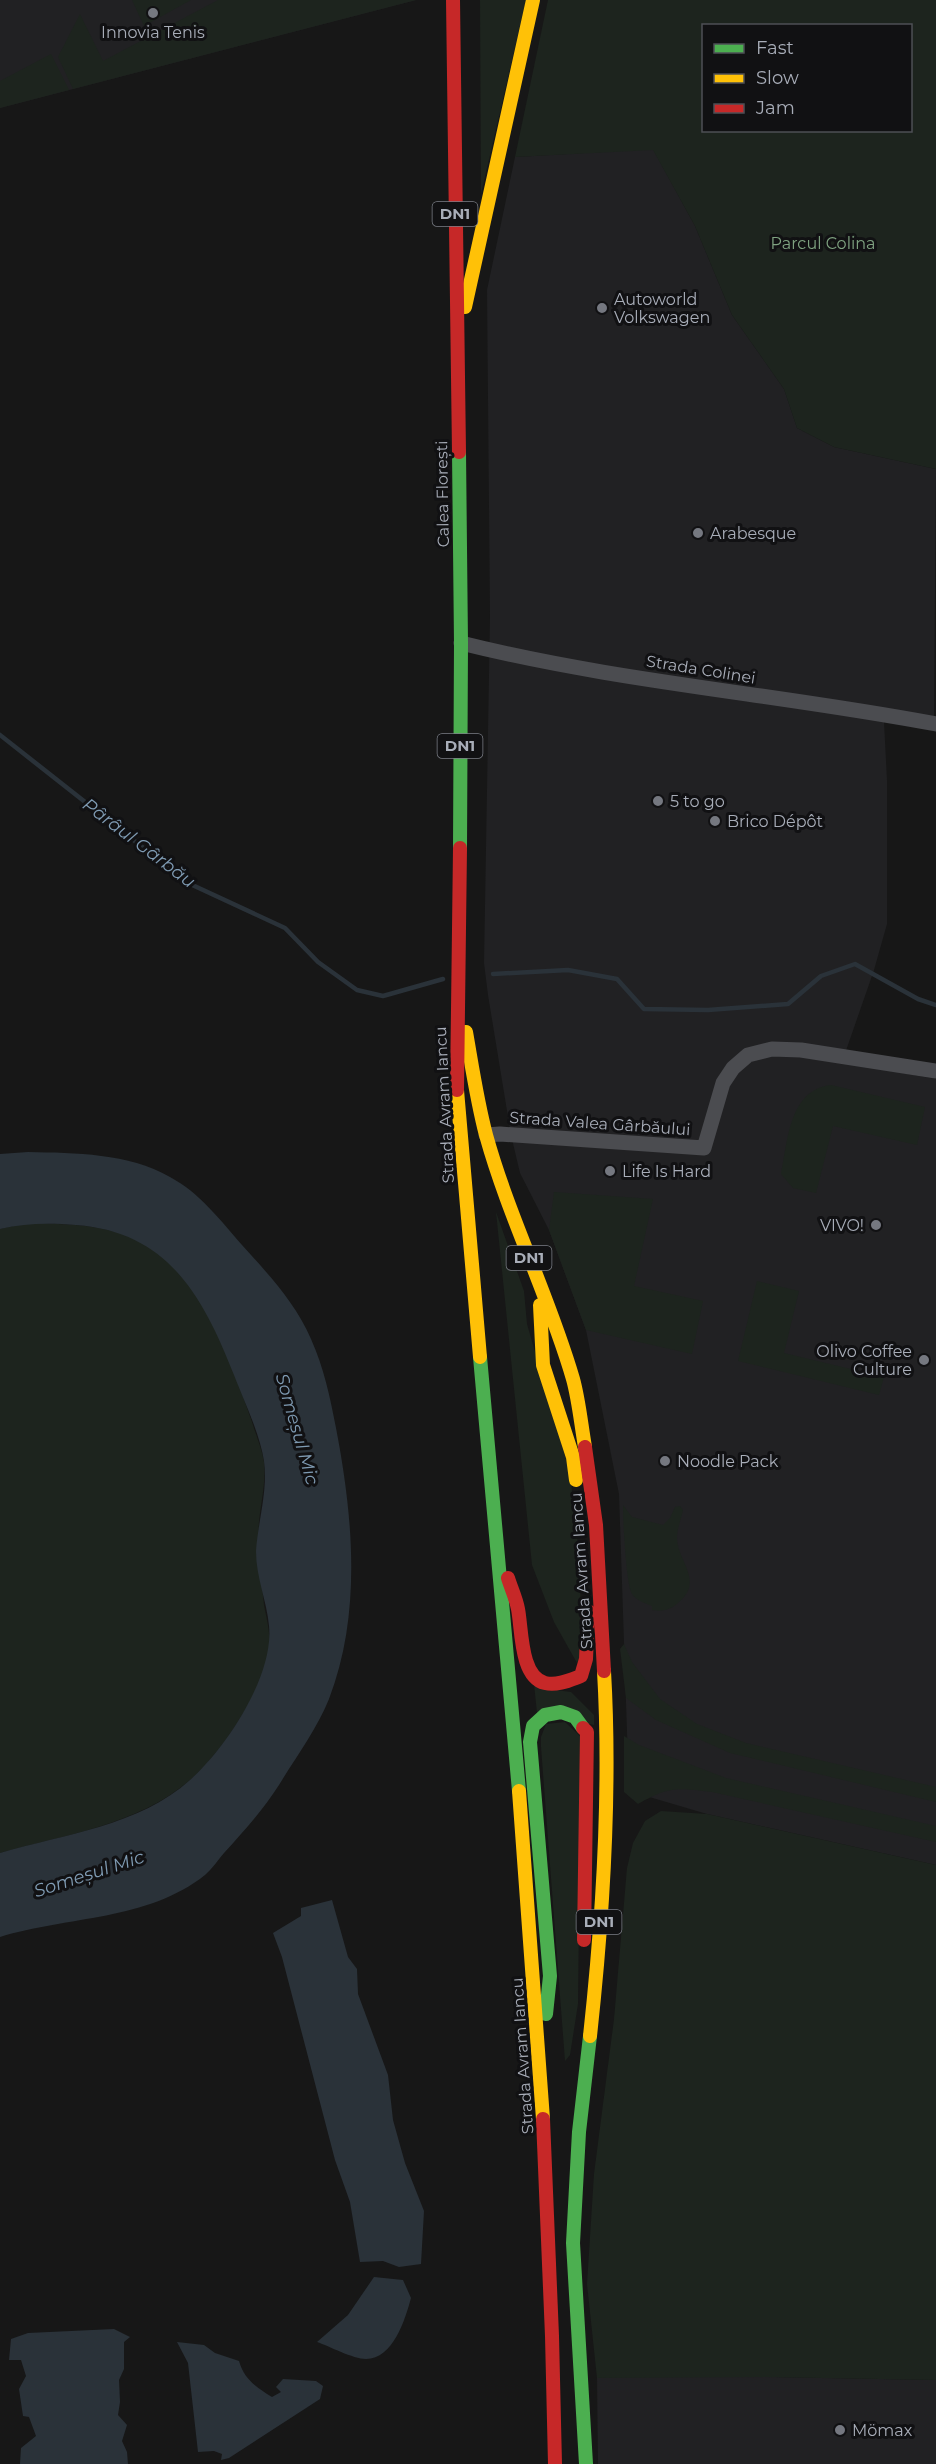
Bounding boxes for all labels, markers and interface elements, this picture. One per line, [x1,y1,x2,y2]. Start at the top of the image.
marker: Innovia Tenis [146,6,160,20]
place label: Innovia Tenis [101,23,205,42]
legend [702,24,912,132]
text: Fast [756,37,794,59]
text: Slow [756,67,799,89]
text: Jam [755,97,795,119]
road number: DN1 [432,202,478,226]
park label: Parcul Colina [770,234,876,253]
place label: Autoworld Volkswagen [614,290,710,327]
marker: Autoworld Volkswagen [595,301,609,315]
street label: Calea Florești [432,440,454,548]
place label: Arabesque [710,524,796,543]
marker: Arabesque [691,526,705,540]
street label: Strada Colinei [645,651,757,688]
road number: DN1 [438,734,482,758]
place label: 5 to go [670,792,725,811]
water label: Pârâul Gârbău [78,793,200,893]
marker: 5 to go [651,794,665,808]
place label: Brico Dépôt [727,812,824,831]
marker: Brico Dépôt [708,814,722,828]
street label: Strada Avram Iancu [431,1026,458,1184]
street label: Strada Valea Gârbăului [509,1108,691,1139]
place label: Life Is Hard [622,1162,711,1181]
marker: Life Is Hard [603,1164,617,1178]
place label: VIVO! [820,1216,864,1235]
marker: VIVO! [869,1218,883,1232]
road number: DN1 [506,1246,552,1270]
place label: Olivo Coffee Culture [816,1342,912,1379]
marker: Olivo Coffee Culture [917,1353,931,1367]
water label: Someșul Mic [270,1371,323,1488]
place label: Noodle Pack [677,1452,779,1471]
marker: Noodle Pack [658,1454,672,1468]
street label: Strada Avram Iancu [567,1492,596,1650]
water label: Someșul Mic [31,1846,147,1903]
road number: DN1 [576,1910,622,1934]
street label: Strada Avram Iancu [508,1977,537,2135]
place label: Mömax [852,2421,913,2440]
marker: Mömax [833,2423,847,2437]

